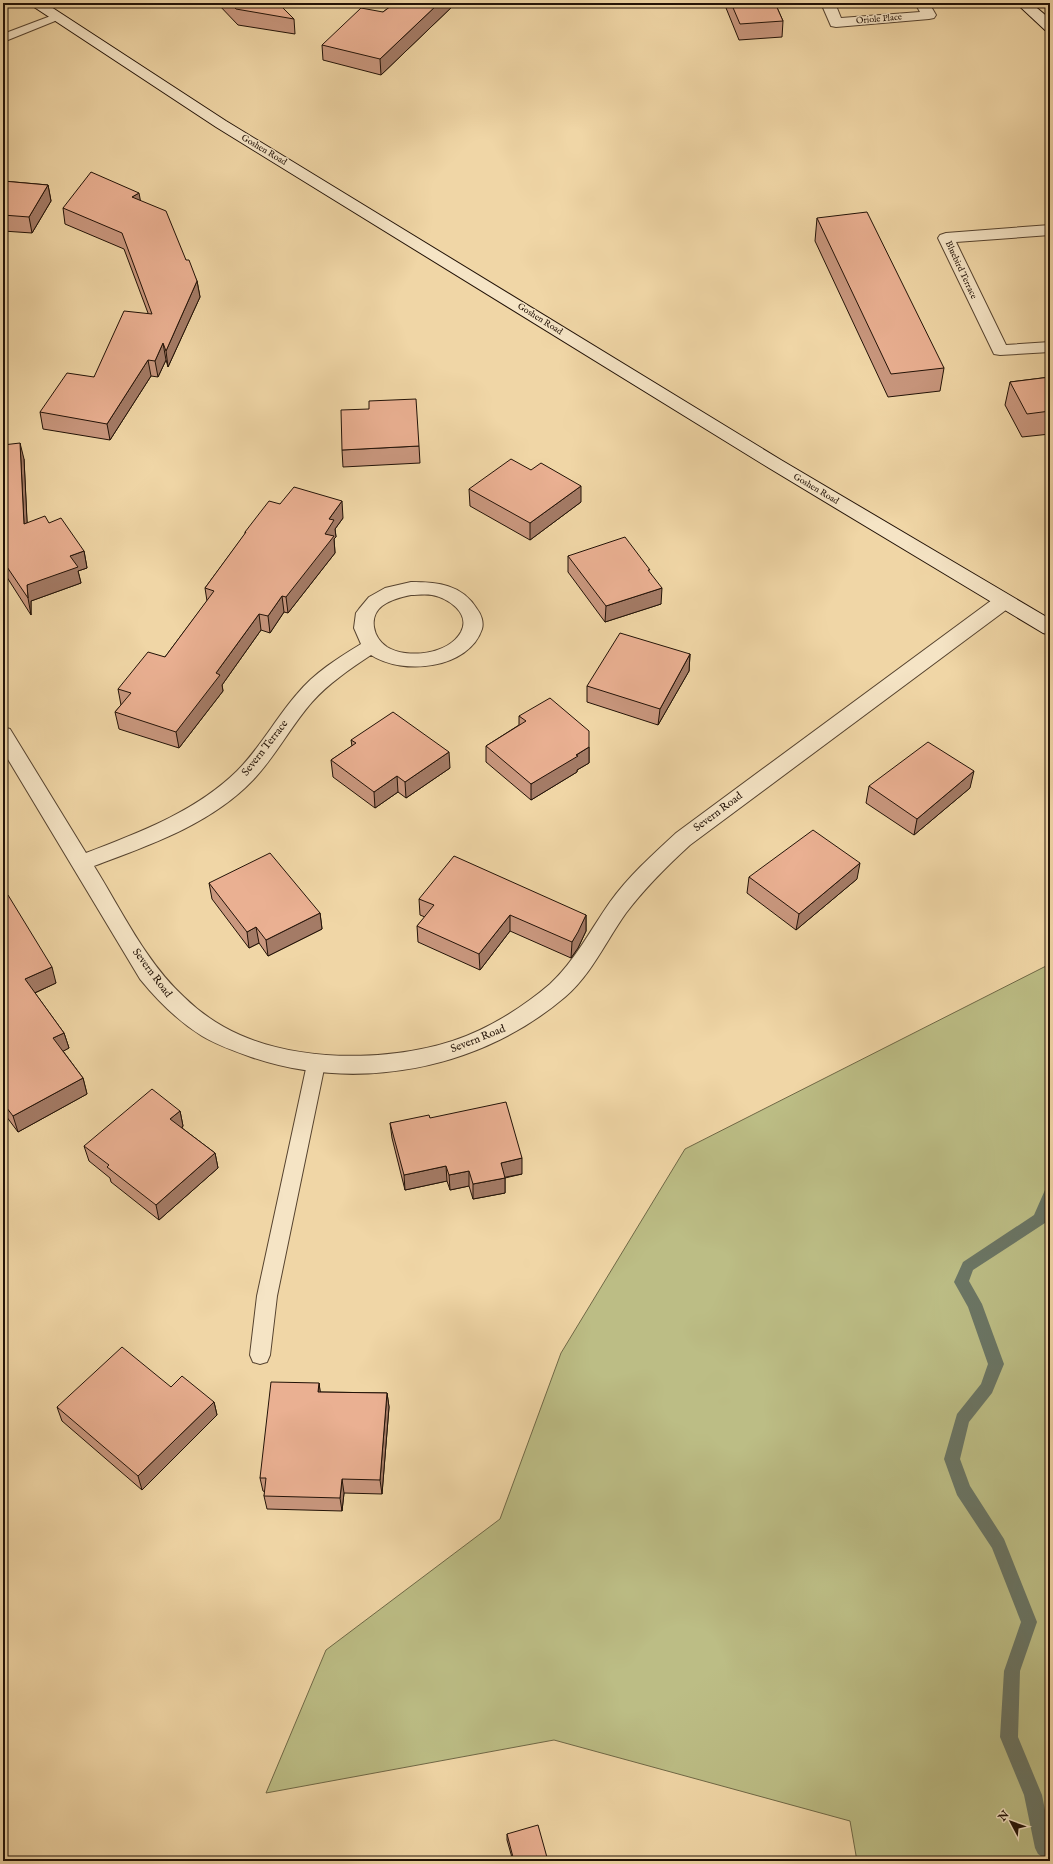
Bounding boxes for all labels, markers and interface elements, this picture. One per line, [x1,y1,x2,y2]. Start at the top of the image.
street label: Oriole Place [856,12,902,26]
street label: Goshen Road [239,132,289,168]
street label: Bluebird Terrace [943,239,979,301]
street label: Goshen Road [515,301,565,337]
street label: Goshen Road [791,471,841,507]
street label: Severn Terrace [239,717,291,779]
street label: Severn Road [691,789,745,835]
street label: Severn Road [129,946,175,1000]
street label: Severn Road [449,1022,508,1056]
north arrow [991,1802,1031,1842]
text: N [995,1808,1013,1825]

